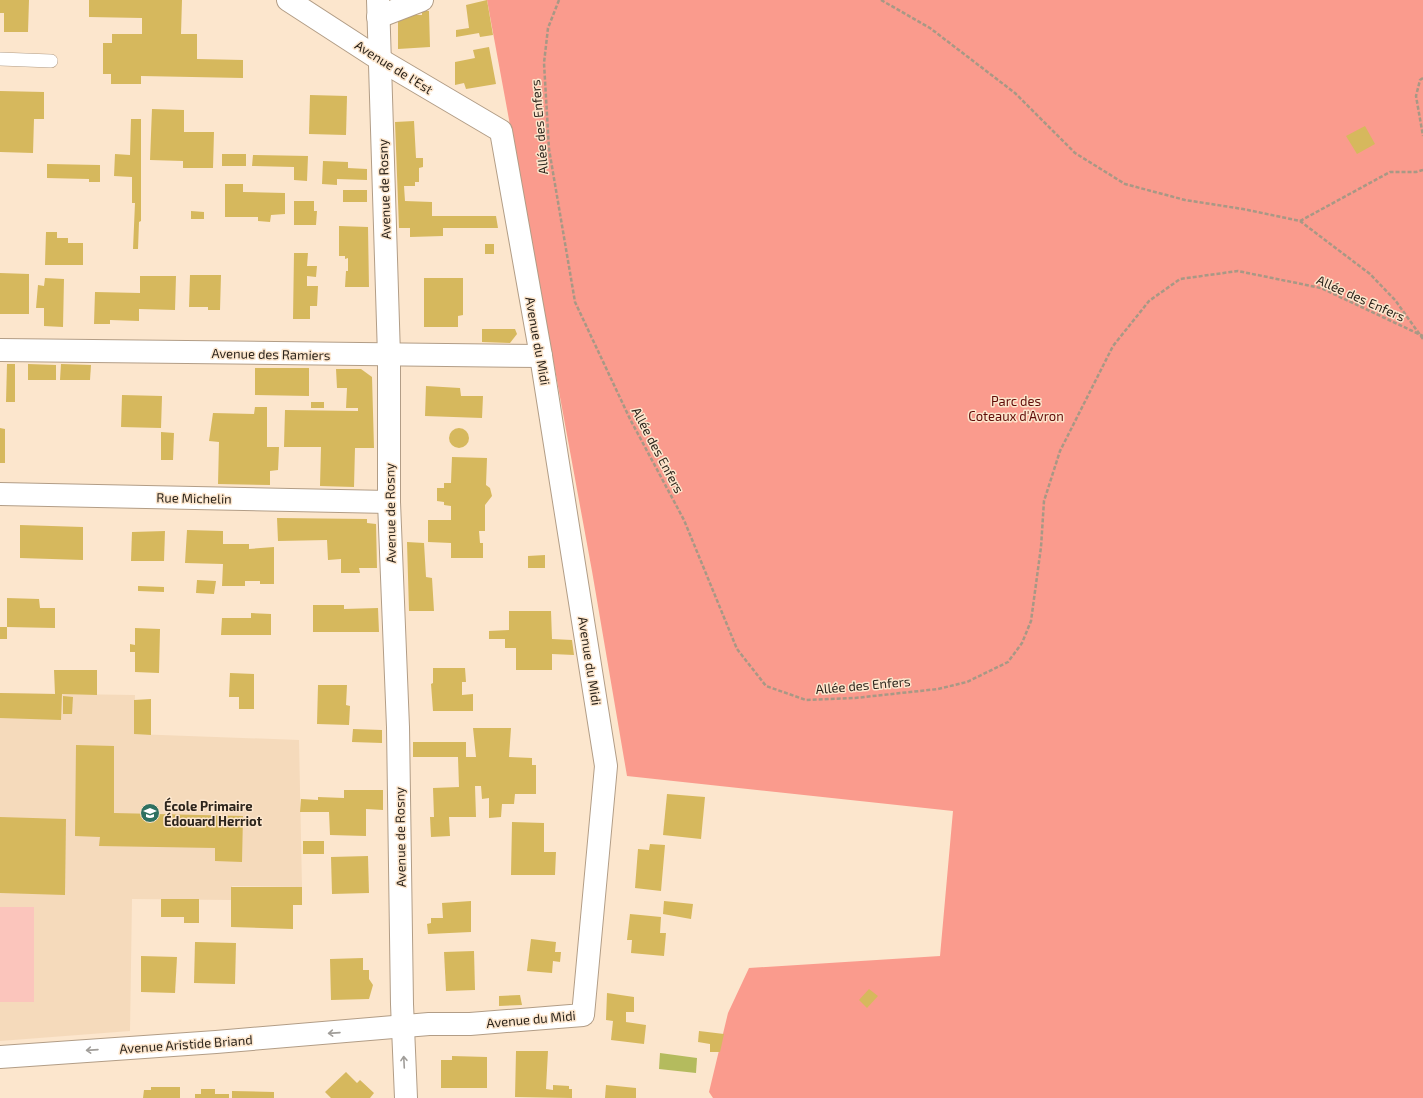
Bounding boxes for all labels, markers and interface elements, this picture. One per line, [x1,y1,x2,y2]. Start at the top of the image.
street label: Avenue de l'Est [352,37,436,97]
street label: Allée des Enfers [527,79,551,175]
street label: Avenue de Rosny [374,139,394,239]
street label: Allée des Enfers [1314,271,1408,325]
street label: Avenue du Midi [522,296,554,386]
street label: Avenue des Ramiers [211,345,331,363]
park label: Parc des Coteaux d'Avron [968,393,1064,424]
street label: Allée des Enfers [629,404,687,496]
street label: Avenue de Rosny [381,463,399,563]
street label: Rue Michelin [156,489,232,507]
street label: Avenue du Midi [575,616,605,706]
street label: Allée des Enfers [815,673,911,697]
street label: Avenue de Rosny [391,787,409,887]
place label: École Primaire Édouard Herriot [164,797,263,829]
school or university icon: École Primaire Édouard Herriot [139,802,161,824]
street label: Avenue du Midi [486,1007,576,1031]
one-way arrow [328,1029,341,1036]
street label: Avenue Aristide Briand [119,1031,253,1057]
one-way arrow [86,1047,99,1054]
one-way arrow [401,1056,408,1069]

